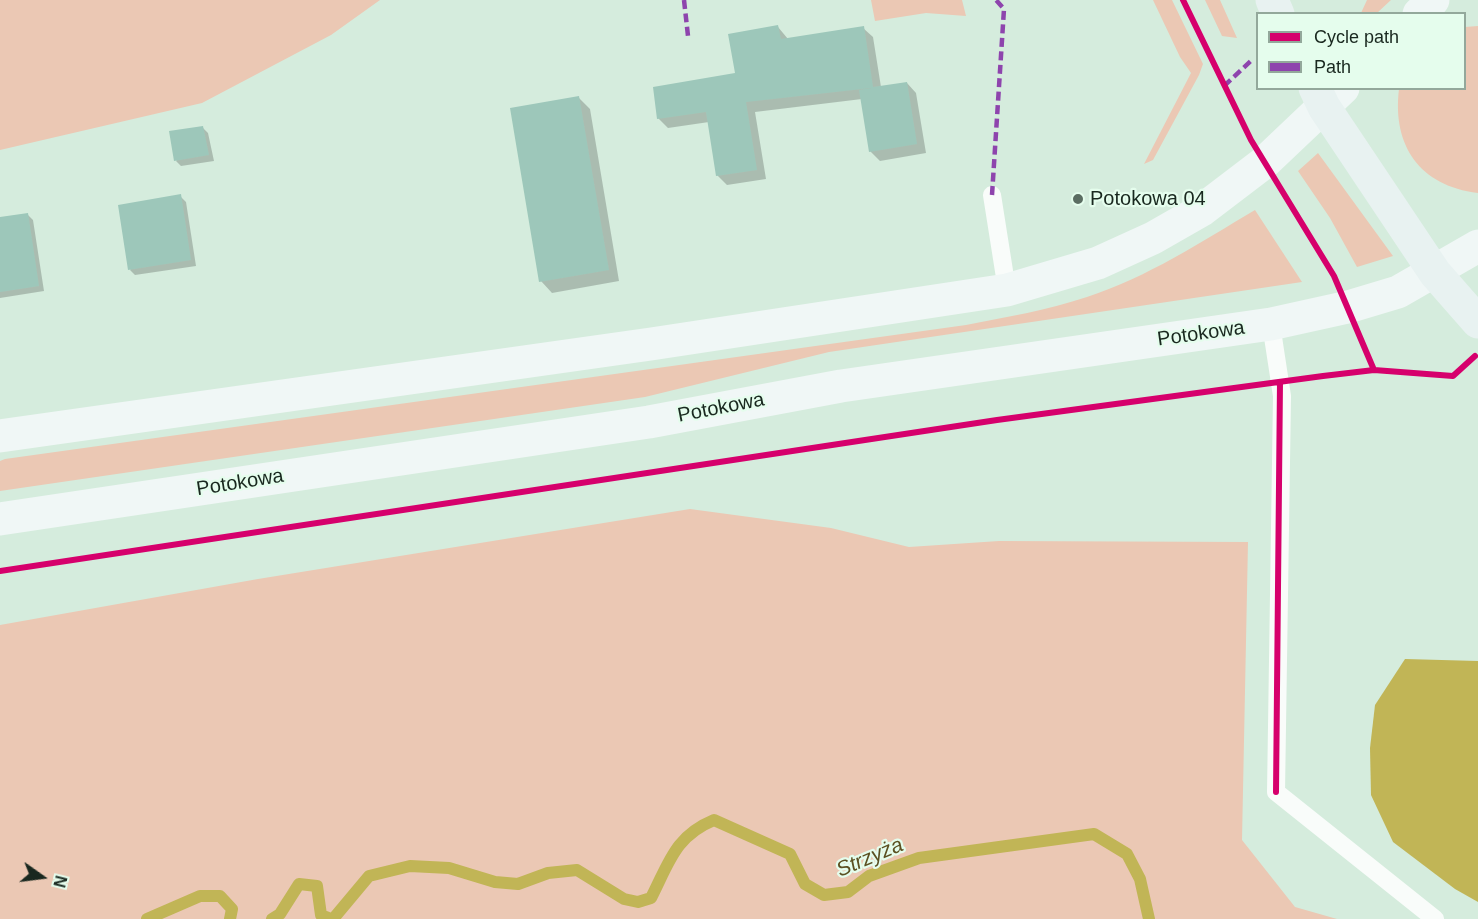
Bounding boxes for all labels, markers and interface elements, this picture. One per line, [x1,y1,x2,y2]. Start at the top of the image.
legend [1256,12,1466,90]
text: Cycle path [1314,27,1399,47]
text: Path [1314,57,1351,77]
place label: Potokowa 04 [1090,187,1206,211]
marker: Potokowa 04 [1071,192,1085,206]
street label: Potokowa [1156,316,1246,352]
street label: Potokowa [676,388,766,428]
street label: Potokowa [195,464,285,502]
water label: Strzyża [833,833,907,883]
north arrow [12,847,72,907]
text: N [50,874,70,889]

